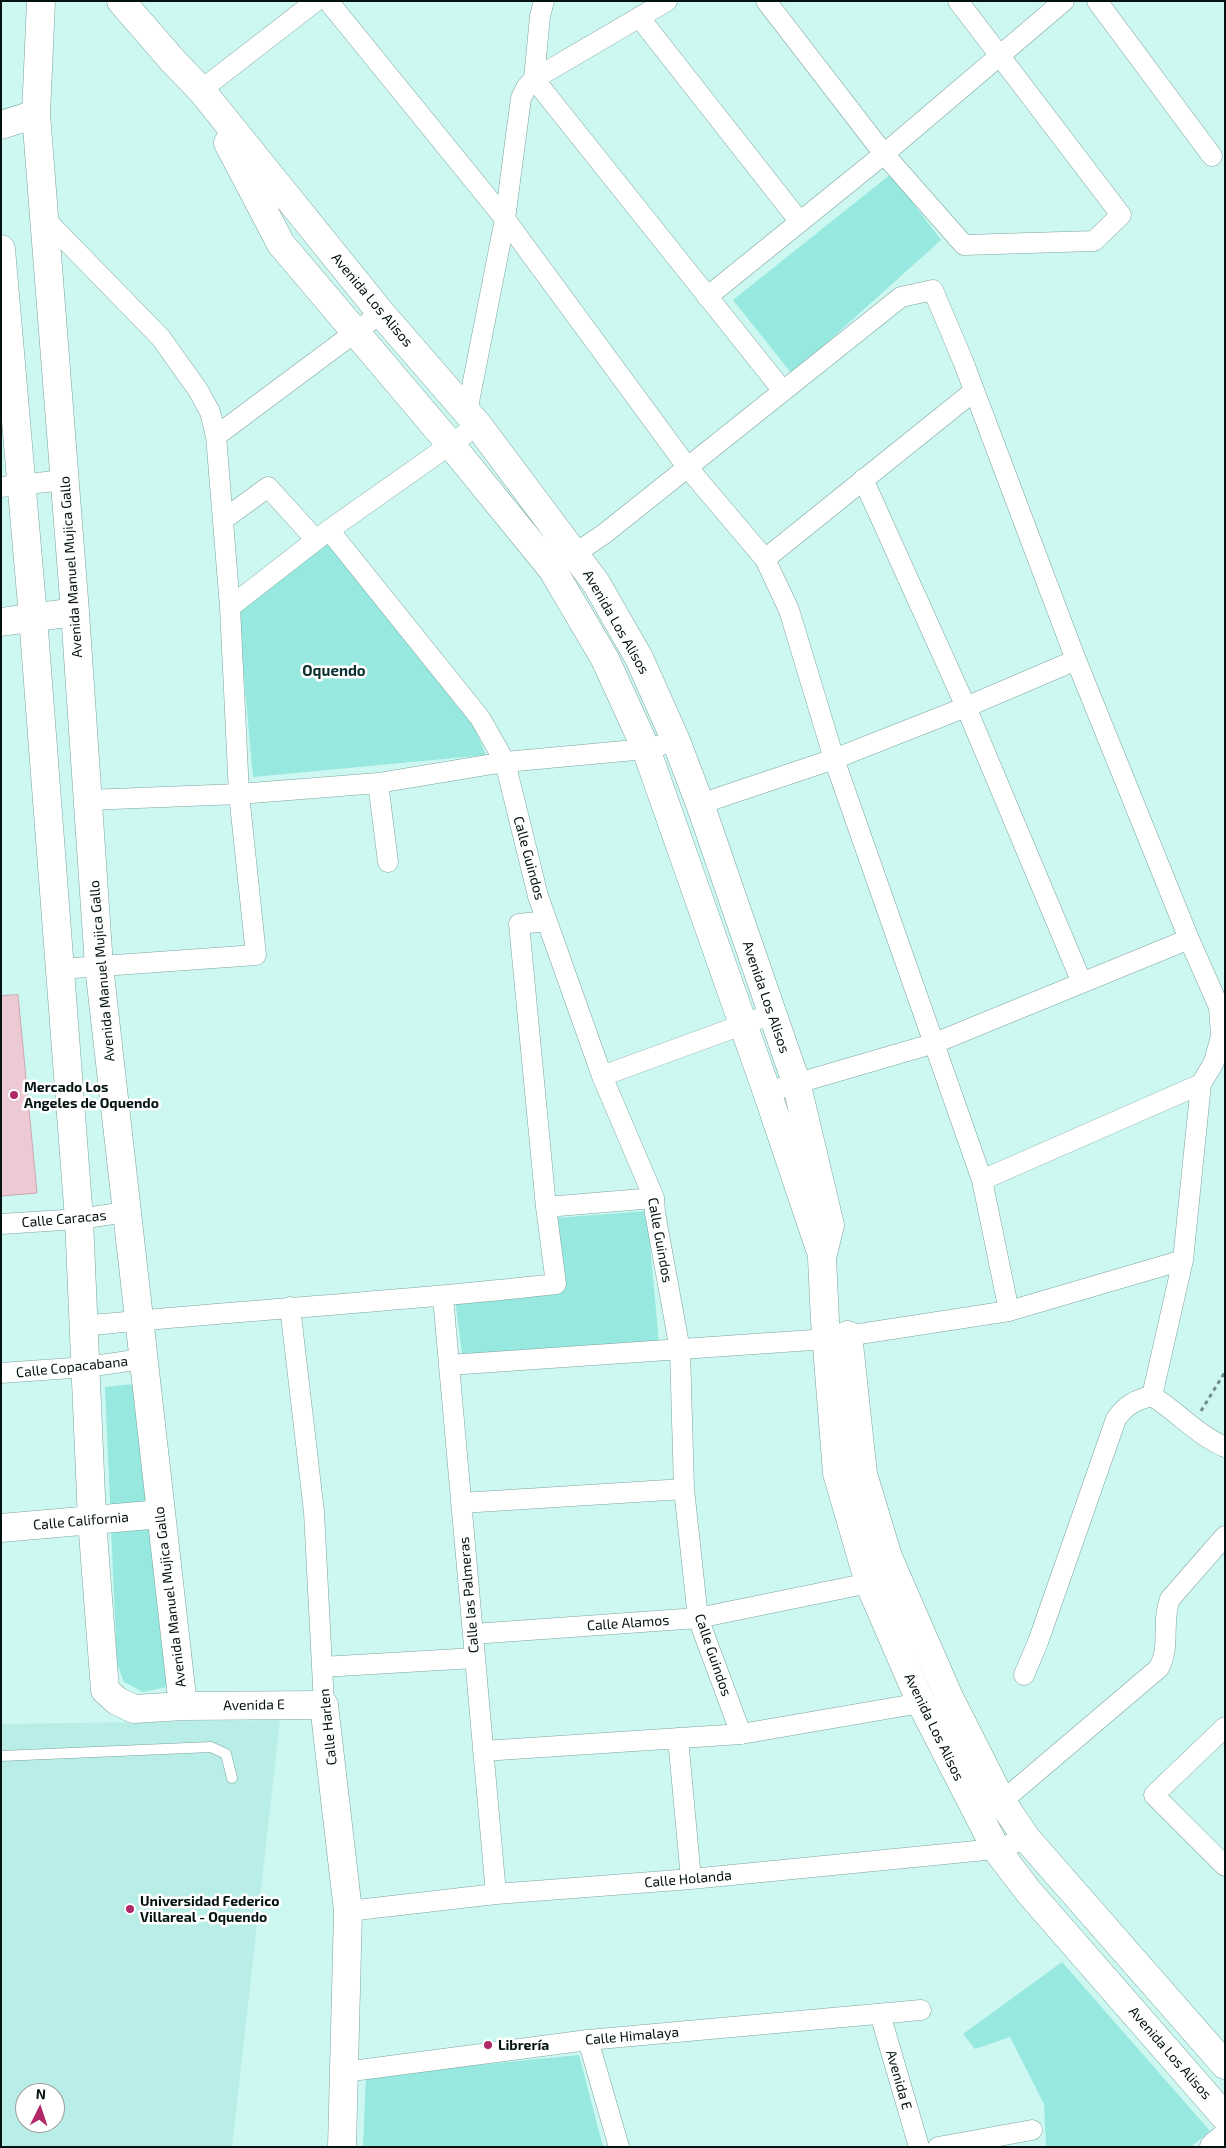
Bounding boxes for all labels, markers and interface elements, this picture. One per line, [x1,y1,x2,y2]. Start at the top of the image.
street label: Avenida Los Alisos [328,250,416,350]
street label: Avenida Manuel Mujica Gallo [56,476,86,658]
street label: Avenida Los Alisos [579,567,653,677]
district label: Oquendo [302,662,366,680]
street label: Calle Guindos [510,814,548,902]
street label: Avenida Manuel Mujica Gallo [86,880,118,1062]
street label: Avenida Los Alisos [739,939,793,1055]
place label: Mercado Los Angeles de Oquendo [24,1079,159,1112]
marker: Mercado Los Angeles de Oquendo [8,1089,20,1101]
street label: Calle Guindos [644,1196,676,1284]
street label: Calle Caracas [21,1207,107,1231]
street label: Calle Copacabana [15,1353,129,1381]
street label: Avenida Manuel Mujica Gallo [151,1506,189,1688]
street label: Calle California [32,1508,130,1534]
street label: Calle las Palmeras [456,1536,482,1654]
street label: Calle Alamos [586,1612,670,1634]
street label: Calle Guindos [691,1612,735,1698]
street label: Avenida Los Alisos [901,1670,967,1784]
street label: Calle Harlen [316,1688,340,1766]
street label: Avenida E [223,1696,285,1714]
street label: Calle Holanda [644,1867,732,1891]
place label: Universidad Federico Villareal - Oquendo [140,1893,279,1925]
marker: Universidad Federico Villareal - Oquendo [124,1903,136,1915]
street label: Avenida Los Alisos [1125,2003,1215,2103]
street label: Calle Himalaya [584,2024,680,2048]
place label: Librería [498,2037,549,2053]
marker: Librería [482,2039,494,2051]
street label: Avenida E [882,2048,916,2112]
north arrow [15,2083,65,2133]
text: N [35,2085,47,2102]

